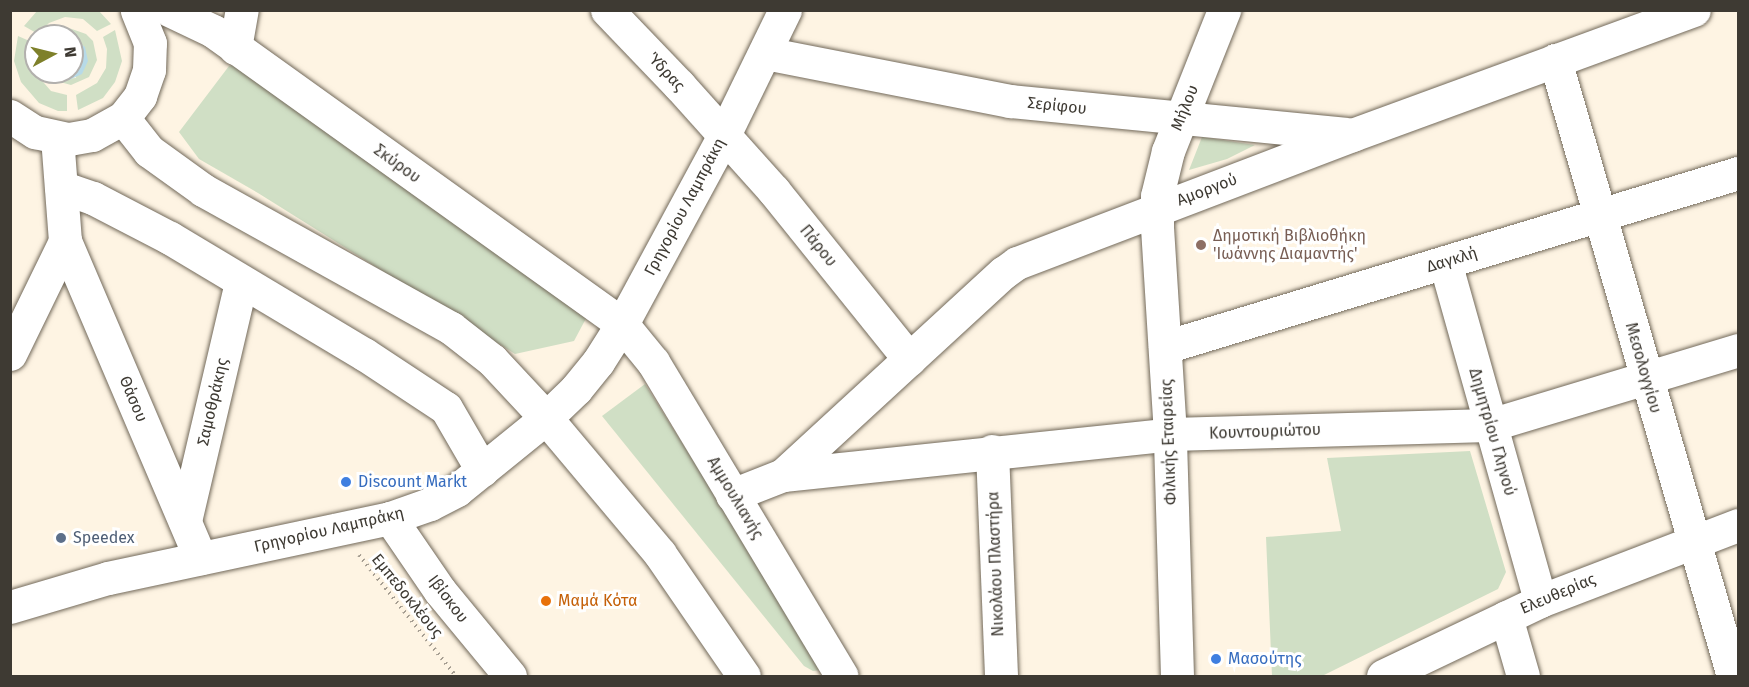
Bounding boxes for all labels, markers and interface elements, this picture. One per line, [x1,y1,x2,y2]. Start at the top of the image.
north arrow [24,24,84,84]
text: N [60,46,80,58]
street label: Ύδρας [643,49,689,95]
street label: Μήλου [1167,82,1203,134]
street label: Σερίφου [1026,93,1088,119]
street label: Γρηγορίου Λαμπράκη [641,135,729,279]
street label: Σκύρου [370,141,424,187]
street label: Αμοργού [1174,170,1240,210]
street label: Πάρου [795,221,841,271]
place label: Δημοτική Βιβλιοθήκη 'Ιωάννης Διαμαντής' [1213,226,1366,264]
marker: Δημοτική Βιβλιοθήκη 'Ιωάννης Διαμαντής' [1194,238,1208,252]
street label: Δαγκλή [1424,243,1480,277]
street label: Μεσολογγίου [1621,320,1665,416]
street label: Σαμοθράκης [194,356,232,448]
street label: Δημητρίου Γληνού [1465,366,1519,498]
street label: Θάσου [115,373,151,425]
street label: Φιλικής Εταιρείας [1157,379,1181,505]
street label: Κουντουριώτου [1209,420,1321,444]
street label: Αμμουλιανής [703,453,767,543]
place label: Discount Markt [358,472,467,492]
marker: Discount Markt [339,475,353,489]
street label: Νικολάου Πλαστήρα [984,491,1008,637]
street label: Γρηγορίου Λαμπράκη [252,503,406,557]
place label: Speedex [73,528,135,548]
marker: Speedex [54,531,68,545]
street label: Εμπεδοκλέους [367,550,447,642]
street label: Ελευθερίας [1517,570,1599,618]
street label: Ιβίσκου [424,571,472,627]
place label: Μαμά Κότα [558,591,637,611]
marker: Μαμά Κότα [539,594,553,608]
place label: Μασούτης [1228,649,1302,669]
marker: Μασούτης [1209,652,1223,666]

